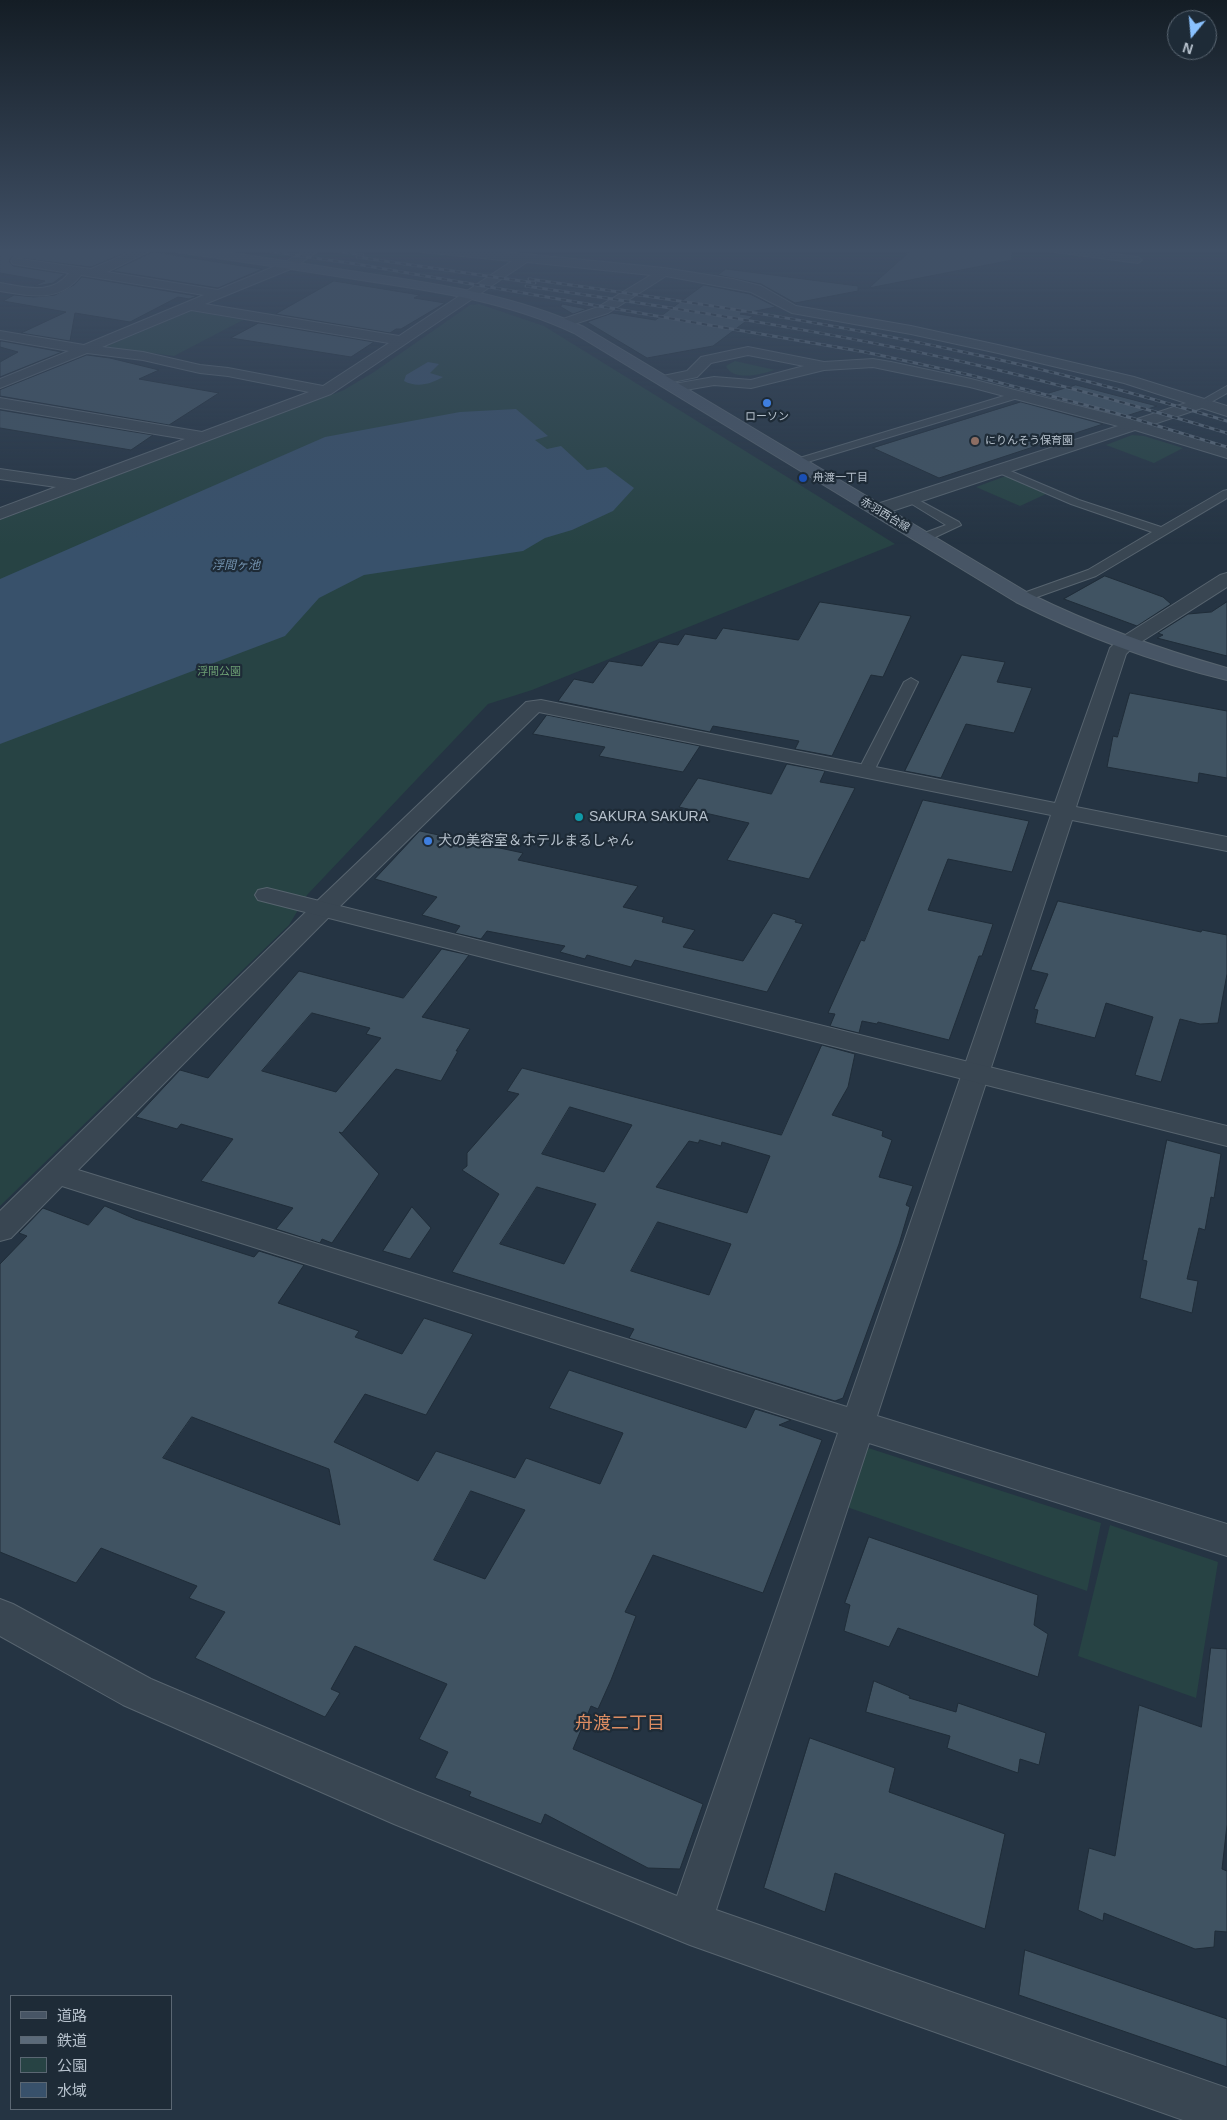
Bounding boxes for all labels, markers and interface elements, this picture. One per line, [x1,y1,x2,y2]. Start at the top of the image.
north arrow [1167,10,1217,60]
text: N [1181,39,1195,58]
marker: ローソン [761,397,773,409]
place label: ローソン [745,410,789,424]
place label: にりんそう保育園 [985,434,1073,448]
marker: にりんそう保育園 [969,435,981,447]
place label: 舟渡一丁目 [813,471,868,485]
marker: 舟渡一丁目 [797,472,809,484]
street label: 赤羽西台線 [858,495,912,535]
water label: 浮間ヶ池 [212,559,260,573]
park label: 浮間公園 [197,665,241,679]
place label: SAKURA SAKURA [589,809,708,825]
marker: SAKURA SAKURA [573,811,585,823]
place label: 犬の美容室＆ホテルまるしゃん [438,833,634,849]
marker: 犬の美容室＆ホテルまるしゃん [422,835,434,847]
district label: 舟渡二丁目 [575,1713,665,1735]
legend [10,1995,172,2110]
text: 道路 [57,2007,87,2024]
text: 鉄道 [57,2032,87,2049]
text: 公園 [57,2057,87,2074]
text: 水域 [57,2082,87,2099]

